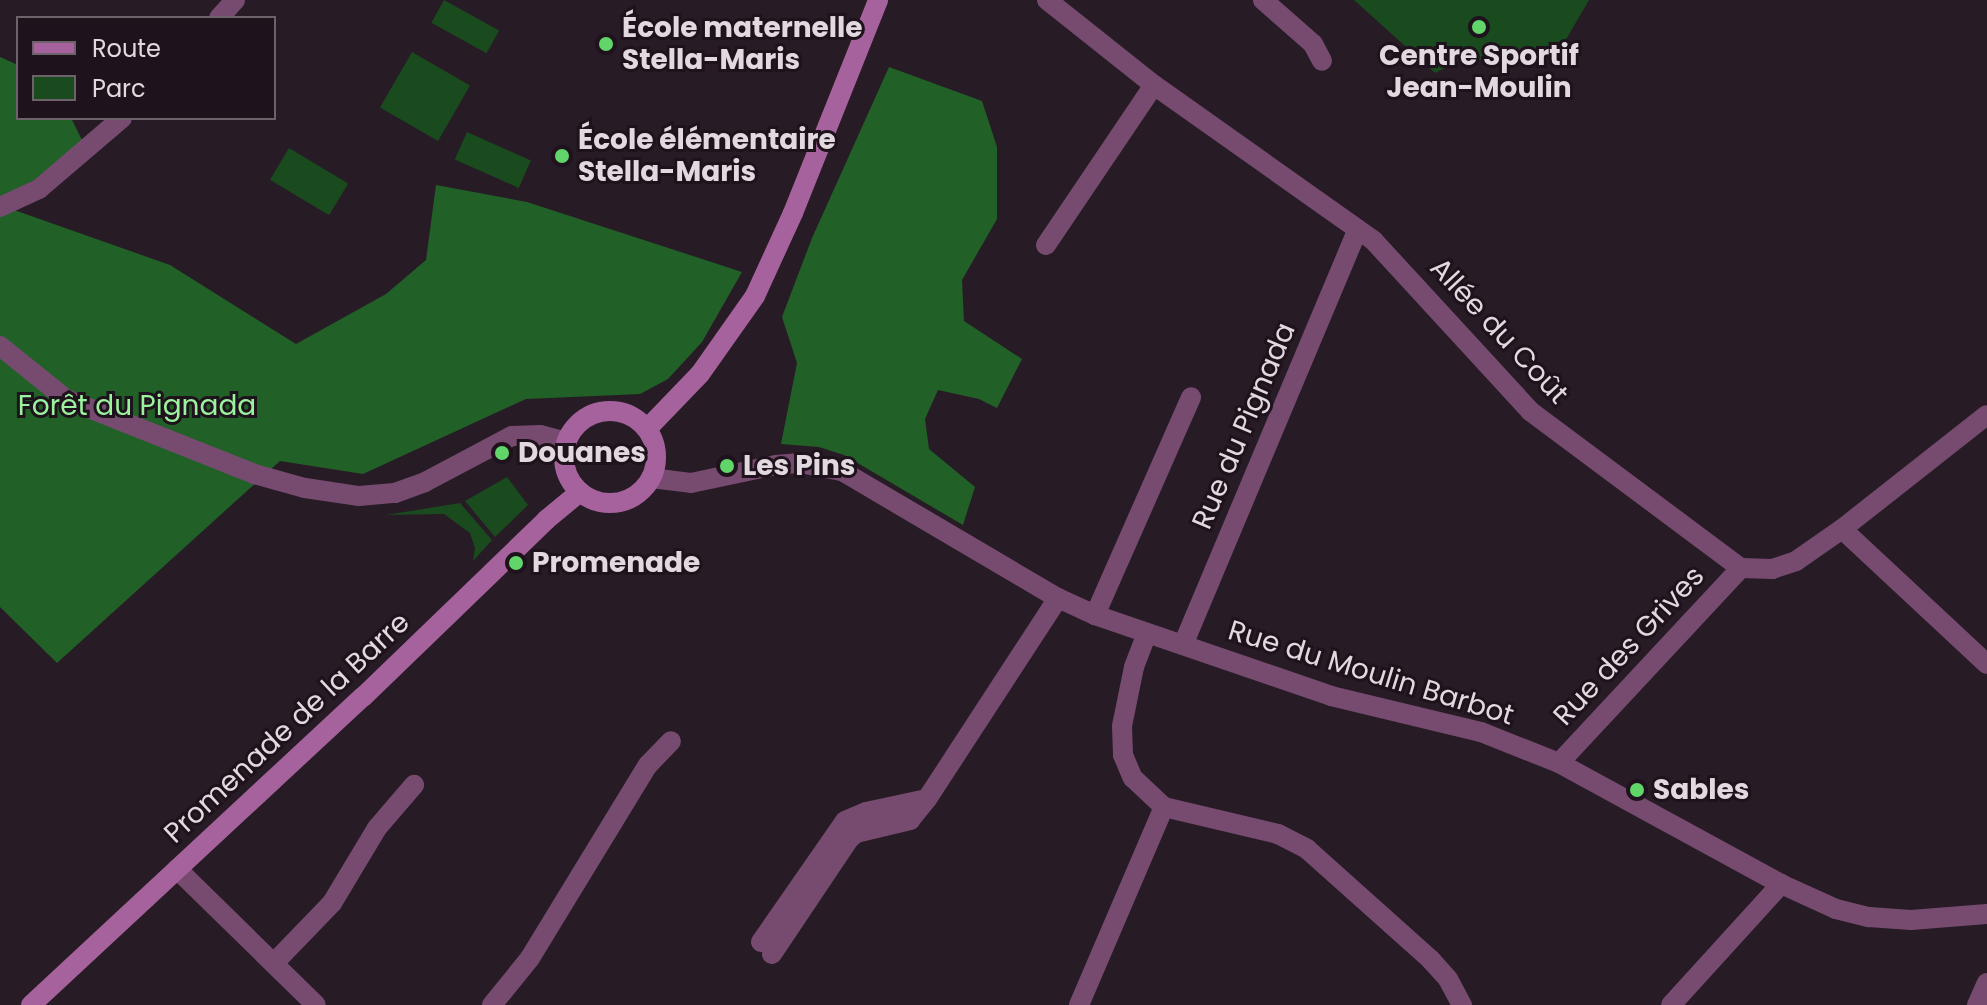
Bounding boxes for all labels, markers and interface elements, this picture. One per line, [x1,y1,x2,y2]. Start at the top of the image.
place label: École maternelle Stella-Maris [622,11,863,77]
legend [16,16,276,120]
marker: Centre Sportif Jean-Moulin [1470,18,1488,36]
text: Route [92,32,161,65]
marker: École maternelle Stella-Maris [597,35,615,53]
place label: Centre Sportif Jean-Moulin [1379,39,1579,105]
text: Parc [92,72,146,105]
place label: École élémentaire Stella-Maris [578,123,836,189]
marker: École élémentaire Stella-Maris [553,147,571,165]
street label: Allée du Coût [1423,251,1575,411]
street label: Rue du Pignada [1185,318,1303,534]
park label: Forêt du Pignada [18,389,256,423]
place label: Douanes [518,436,646,470]
marker: Douanes [493,444,511,462]
place label: Les Pins [743,449,855,483]
marker: Les Pins [718,457,736,475]
place label: Promenade [532,546,700,580]
marker: Promenade [507,554,525,572]
street label: Rue des Grives [1547,560,1711,732]
street label: Promenade de la Barre [158,606,416,850]
street label: Rue du Moulin Barbot [1224,614,1518,732]
place label: Sables [1653,773,1749,807]
marker: Sables [1628,781,1646,799]

